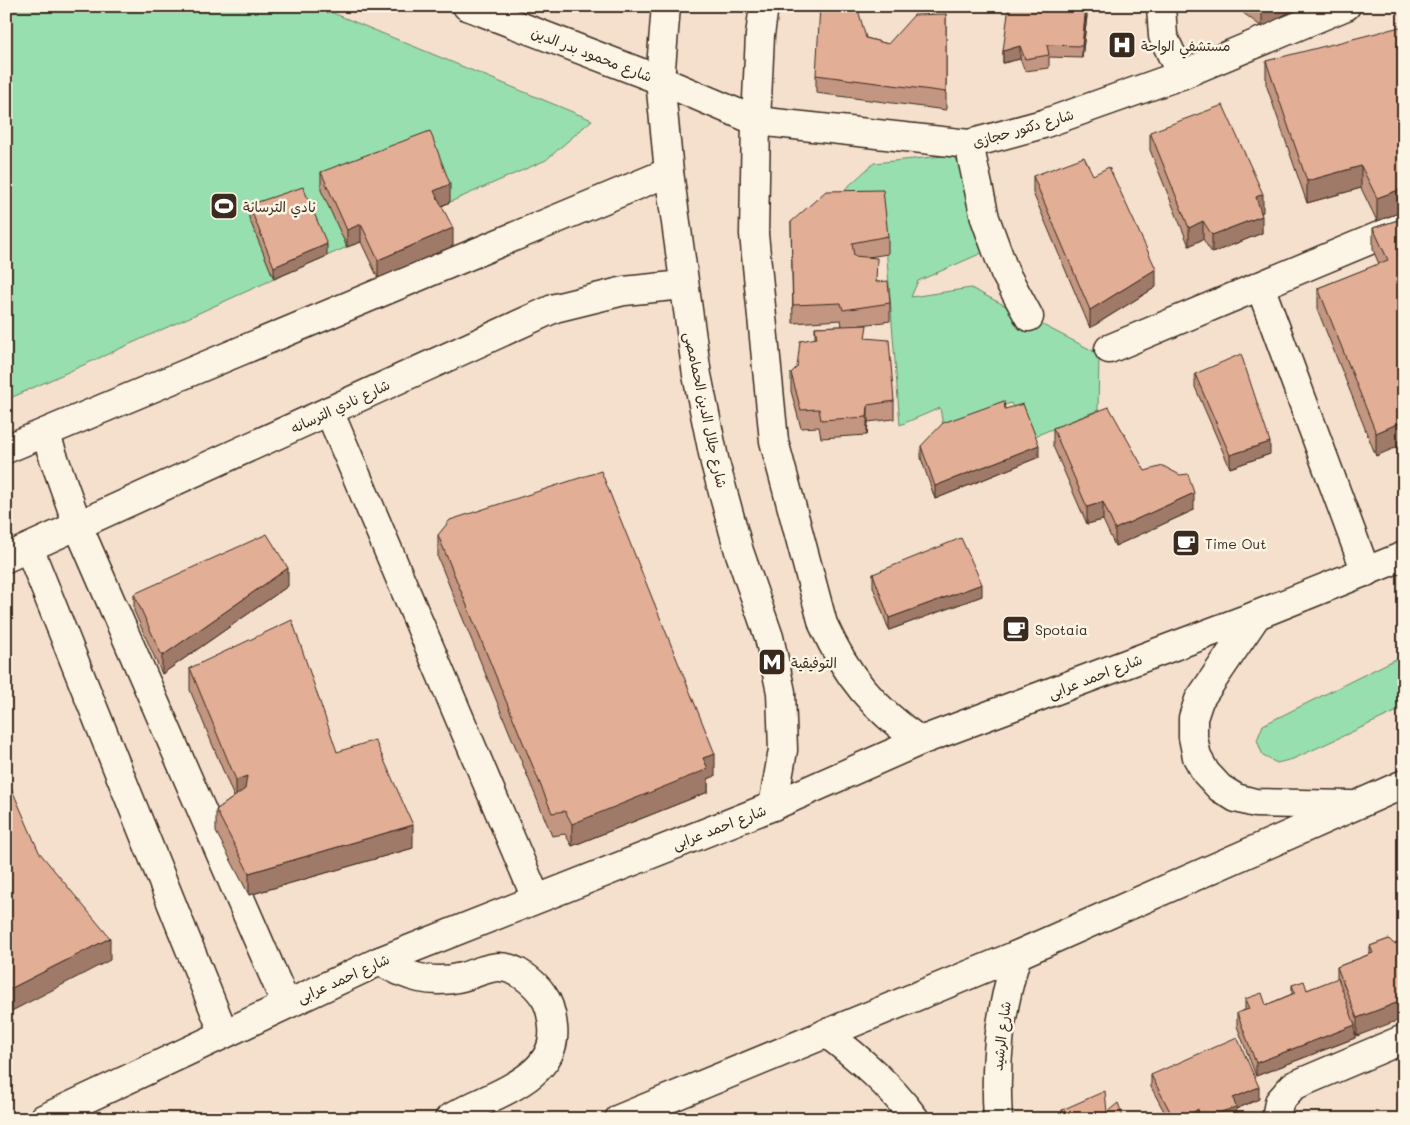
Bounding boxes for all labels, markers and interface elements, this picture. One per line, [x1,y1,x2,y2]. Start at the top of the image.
street label: شارع محمود بدر الدين [529,22,655,87]
hospital icon: مستشفي الواحة [1107,30,1137,60]
place label: مستشفي الواحة [1141,36,1230,59]
street label: شارع دكتور حجازى [970,104,1076,152]
sports icon: نادي الترسانة [209,191,239,221]
place label: نادي الترسانة [243,197,316,218]
street label: شارع جلال الدين الحمامصى [679,330,732,490]
street label: شارع نادي الترسانه [287,375,394,439]
cafe icon: Time Out [1171,528,1201,558]
place label: Time Out [1205,534,1266,553]
cafe icon: Spotaia [1001,614,1031,644]
place label: Spotaia [1035,620,1088,639]
metro station icon: التوفيقية [757,647,787,677]
street label: شارع احمد عرابى [1045,649,1145,704]
place label: التوفيقية [791,653,837,672]
street label: شارع احمد عرابى [669,800,769,855]
street label: شارع احمد عرابى [294,949,393,1008]
street label: شارع الرشيد [987,1000,1016,1072]

